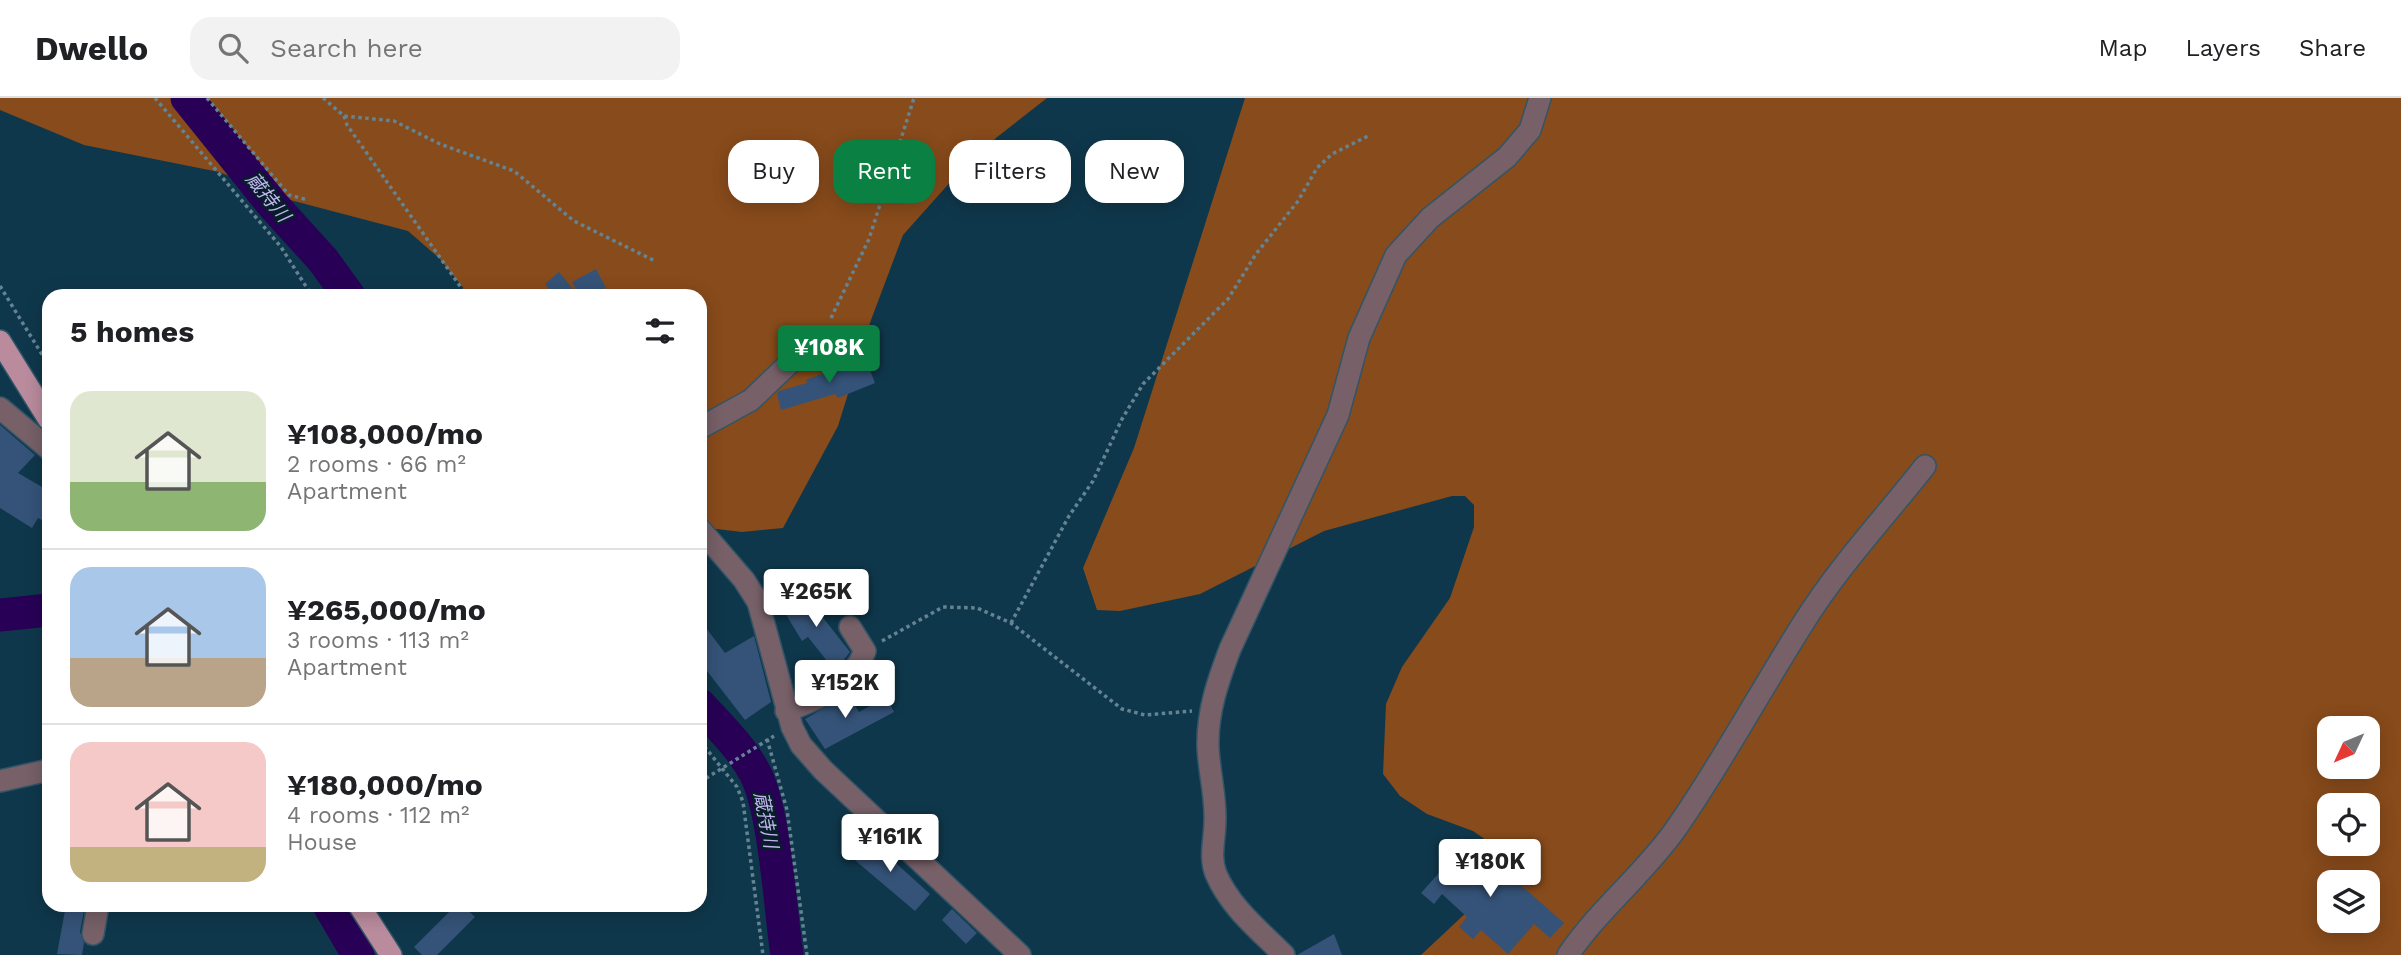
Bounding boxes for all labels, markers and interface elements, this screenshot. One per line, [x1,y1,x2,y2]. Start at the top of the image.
search box [190,17,680,80]
text: Dwello [35,29,148,68]
icon: search [214,29,252,67]
text: Search here [270,33,423,63]
text: Map [2099,34,2147,62]
text: Layers [2185,34,2261,62]
text: Share [2299,34,2366,62]
chip: Buy [728,140,819,203]
chip: Rent [833,140,935,203]
chip: Filters [949,140,1071,203]
chip: New [1085,140,1184,203]
water label: 蔵持川 [241,168,296,228]
icon: filters [641,312,679,350]
text: 5 homes [70,314,194,349]
pin: ¥108K [780,326,878,385]
text: ¥108K [794,334,864,361]
text: ¥108,000/mo [287,416,483,451]
icon: home [126,419,210,503]
text: 2 rooms · 66 m² [287,451,466,478]
text: Apartment [287,478,407,505]
pin: ¥265K [767,570,865,629]
text: ¥265K [780,578,852,605]
text: ¥265,000/mo [287,592,486,627]
icon: home [126,595,210,679]
text: 3 rooms · 113 m² [287,627,469,654]
text: Apartment [287,654,407,681]
pin: ¥152K [796,660,894,720]
text: ¥152K [811,669,879,696]
north arrow [2317,716,2380,779]
map controls [2317,716,2380,933]
text: ¥180,000/mo [287,767,483,802]
icon: home [126,770,210,854]
water label: 蔵持川 [749,790,783,852]
button: locate [2317,793,2380,856]
text: 4 rooms · 112 m² [287,802,469,829]
pin: ¥161K [841,814,939,874]
text: ¥161K [858,823,922,850]
text: House [287,829,357,856]
pin: ¥180K [1441,840,1539,899]
text: ¥180K [1455,848,1525,875]
button: layers [2317,870,2380,933]

